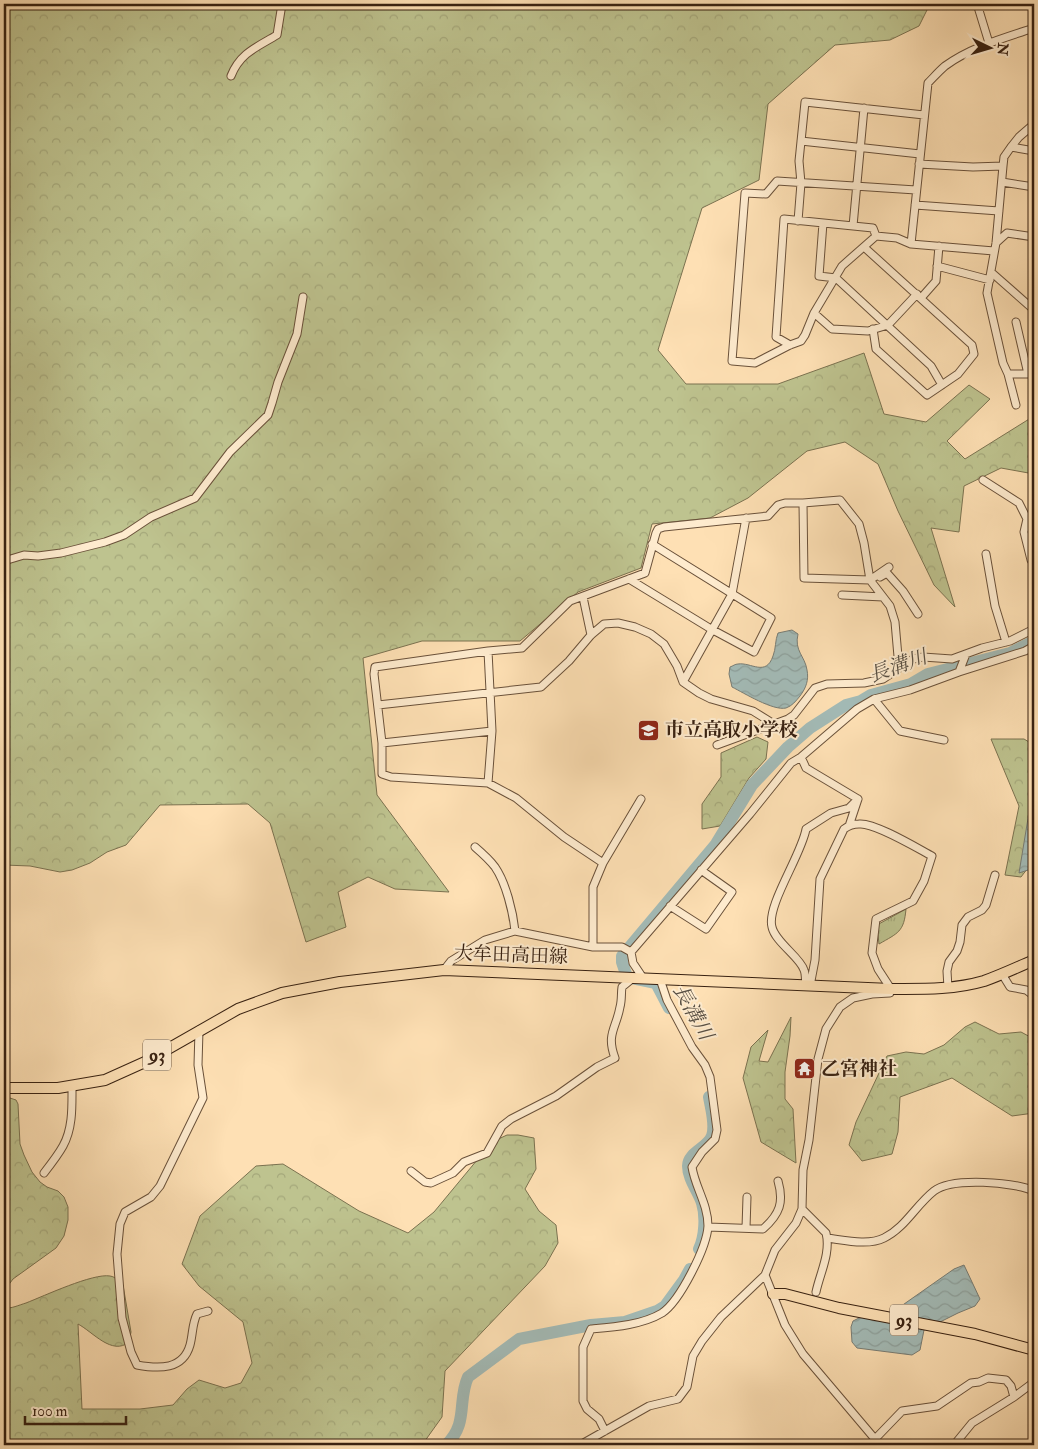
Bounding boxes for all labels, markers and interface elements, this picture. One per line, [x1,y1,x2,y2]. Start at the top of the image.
north arrow [966,22,1016,72]
text: N [993,41,1012,57]
water label: 長溝川 [866,643,932,688]
school or university icon: 市立高取小学校 [637,718,661,742]
place label: 市立高取小学校 [665,718,798,742]
street label: 大牟田高田線 [454,941,568,969]
water label: 長溝川 [668,980,719,1046]
road number: 93 [143,1040,171,1070]
temple icon: 乙宮神社 [793,1057,817,1081]
place label: 乙宮神社 [821,1057,897,1081]
road number: 93 [890,1304,918,1336]
scale bar [25,1394,126,1426]
text: 100 m [32,1402,68,1421]

